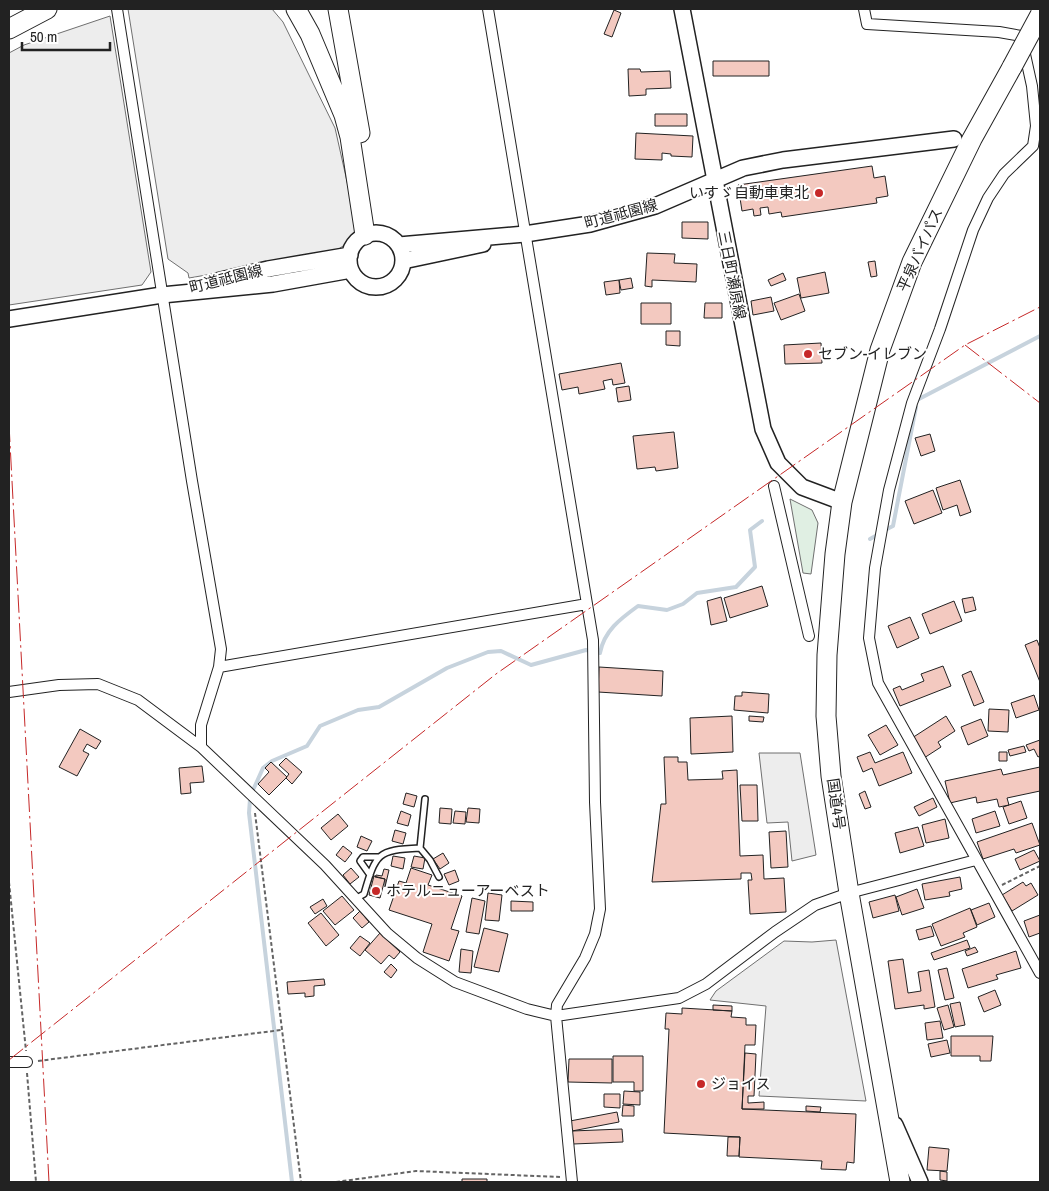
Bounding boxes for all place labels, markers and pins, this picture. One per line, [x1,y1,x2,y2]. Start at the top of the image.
place label: いすゞ自動車東北 [689,182,809,203]
marker: いすゞ自動車東北 [813,187,825,199]
place label: セブン-イレブン [818,343,927,364]
marker: セブン-イレブン [802,348,814,360]
place label: ホテルニューアーベスト [386,880,550,901]
marker: ホテルニューアーベスト [370,885,382,897]
place label: ジョイス [711,1073,771,1094]
marker: ジョイス [695,1078,707,1090]

